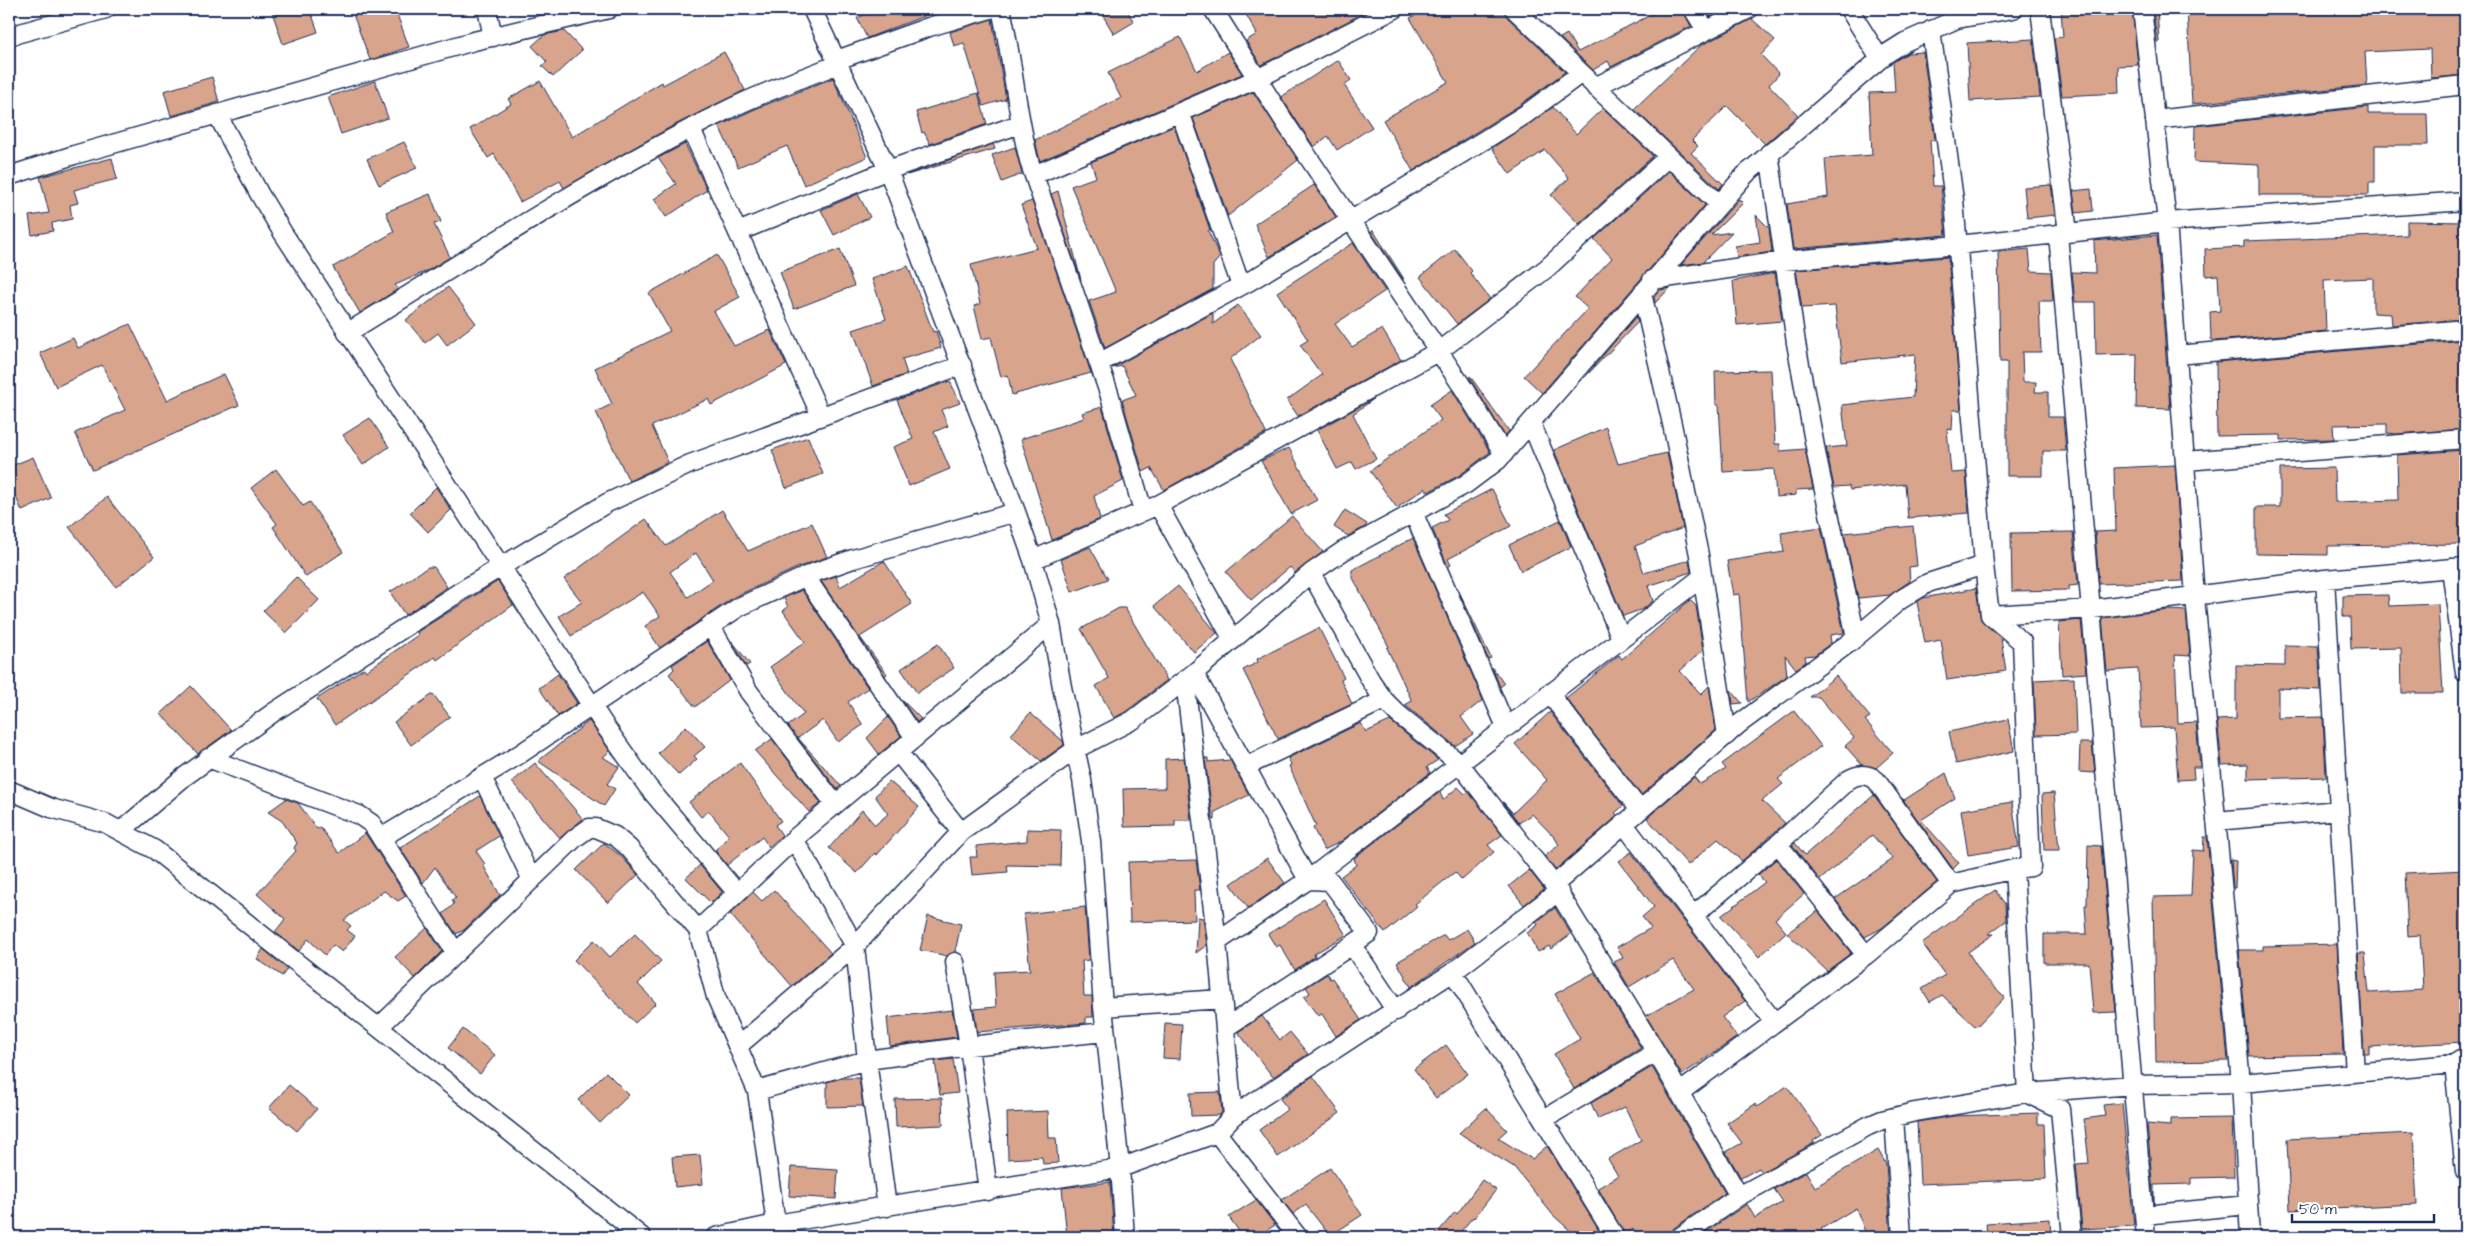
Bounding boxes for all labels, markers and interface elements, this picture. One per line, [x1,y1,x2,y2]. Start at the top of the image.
scale bar [2292,1191,2434,1223]
text: 50 m [2299,1199,2337,1220]

